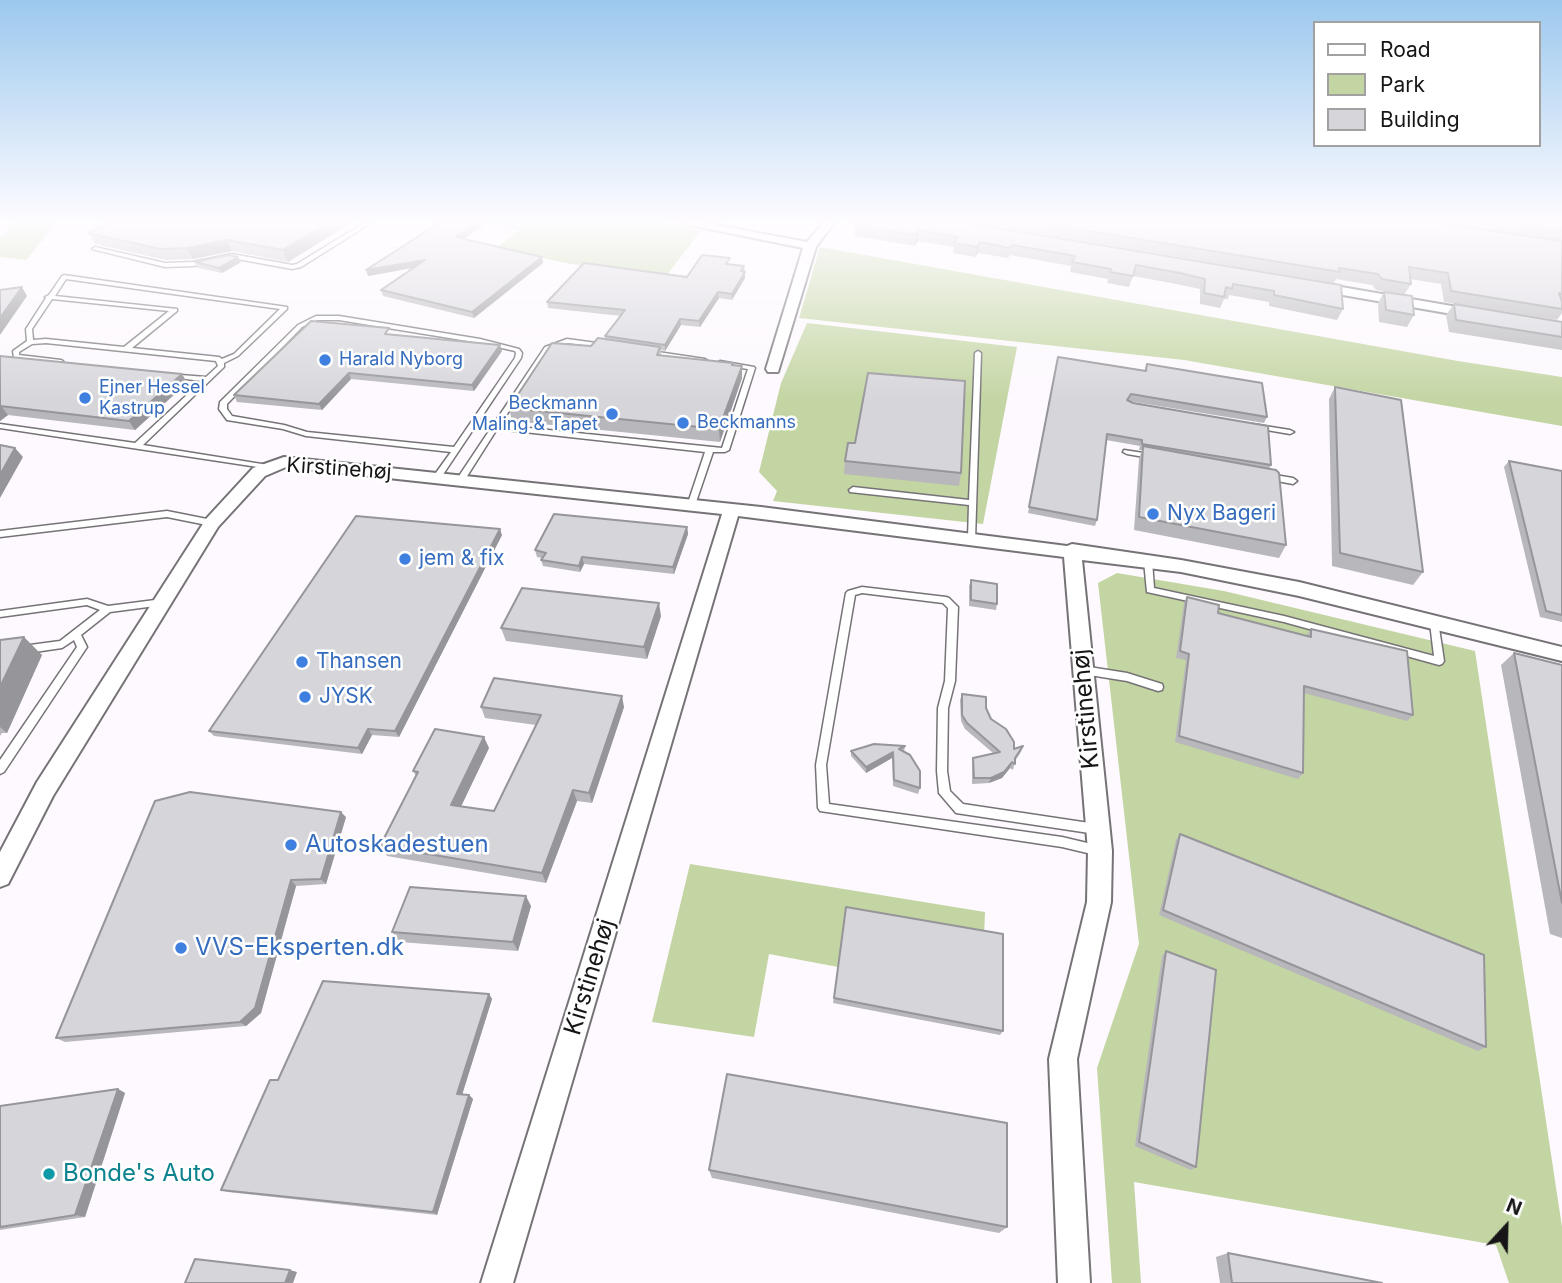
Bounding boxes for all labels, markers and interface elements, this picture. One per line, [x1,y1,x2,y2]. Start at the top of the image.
legend [1314,21,1541,147]
text: Road [1380,37,1431,62]
text: Park [1380,72,1425,97]
text: Building [1380,107,1460,132]
place label: Harald Nyborg [339,349,463,371]
marker: Harald Nyborg [317,352,333,368]
place label: Ejner Hessel Kastrup [99,377,205,420]
marker: Ejner Hessel Kastrup [77,390,93,406]
place label: Beckmann Maling & Tapet [472,393,598,436]
marker: Beckmann Maling & Tapet [604,406,620,422]
place label: Beckmanns [697,412,796,434]
marker: Beckmanns [675,415,691,431]
street label: Kirstinehøj [286,453,392,485]
place label: Nyx Bageri [1167,501,1276,527]
marker: Nyx Bageri [1145,506,1161,522]
place label: jem & fix [419,546,504,572]
marker: jem & fix [397,551,413,567]
street label: Kirstinehøj [1066,648,1106,770]
place label: Thansen [316,649,402,675]
marker: Thansen [294,654,310,670]
place label: JYSK [319,684,373,710]
marker: JYSK [297,689,313,705]
place label: Autoskadestuen [305,831,489,859]
marker: Autoskadestuen [283,837,299,853]
street label: Kirstinehøj [559,915,621,1039]
place label: VVS-Eksperten.dk [195,934,404,962]
marker: VVS-Eksperten.dk [173,940,189,956]
place label: Bonde's Auto [63,1160,215,1188]
marker: Bonde's Auto [41,1166,57,1182]
north arrow [1471,1192,1541,1262]
text: N [1503,1194,1525,1220]

